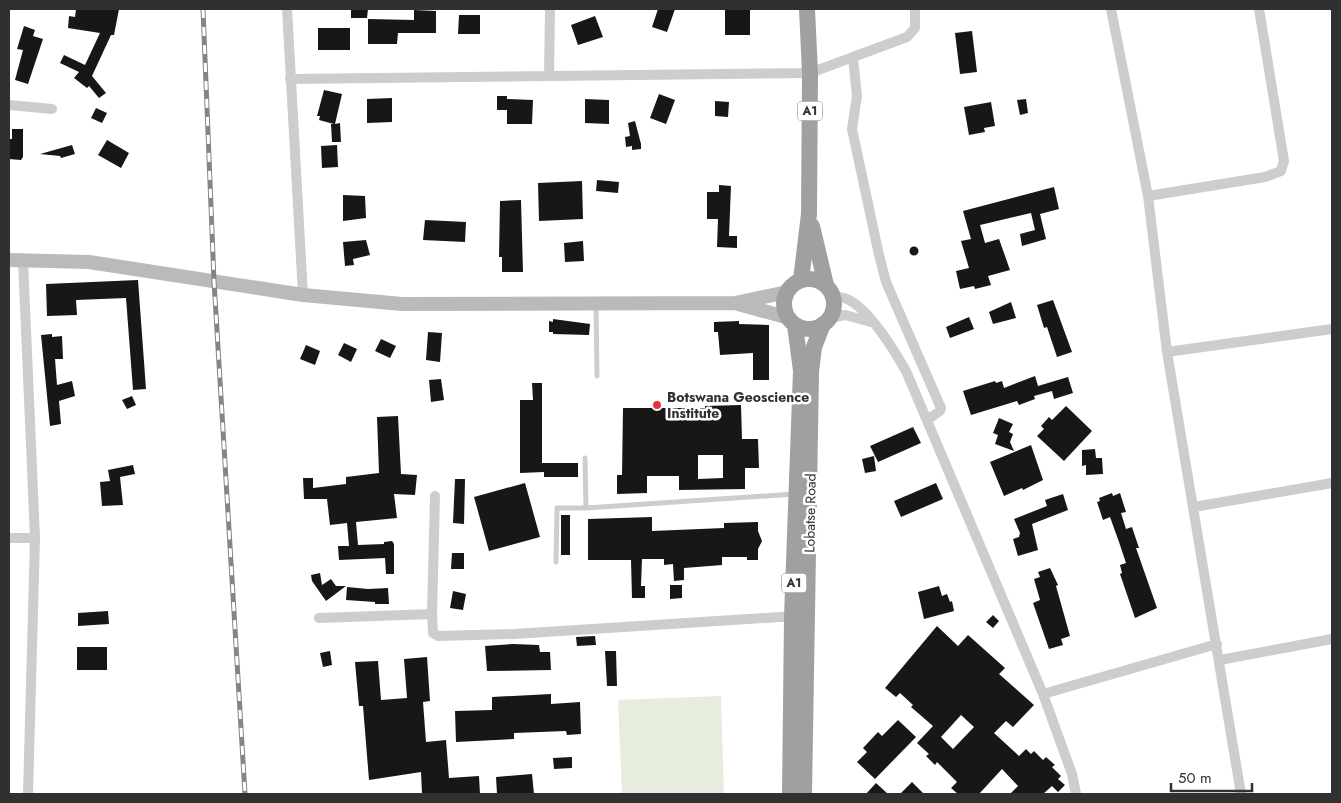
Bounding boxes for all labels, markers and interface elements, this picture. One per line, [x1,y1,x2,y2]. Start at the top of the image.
road number: A1 [798,102,822,120]
place label: Botswana Geoscience Institute [667,387,809,423]
marker: Botswana Geoscience Institute [651,399,663,411]
street label: Lobatse Road [799,473,821,553]
road number: A1 [782,574,806,592]
scale bar [1171,760,1252,792]
text: 50 m [1178,767,1212,789]

